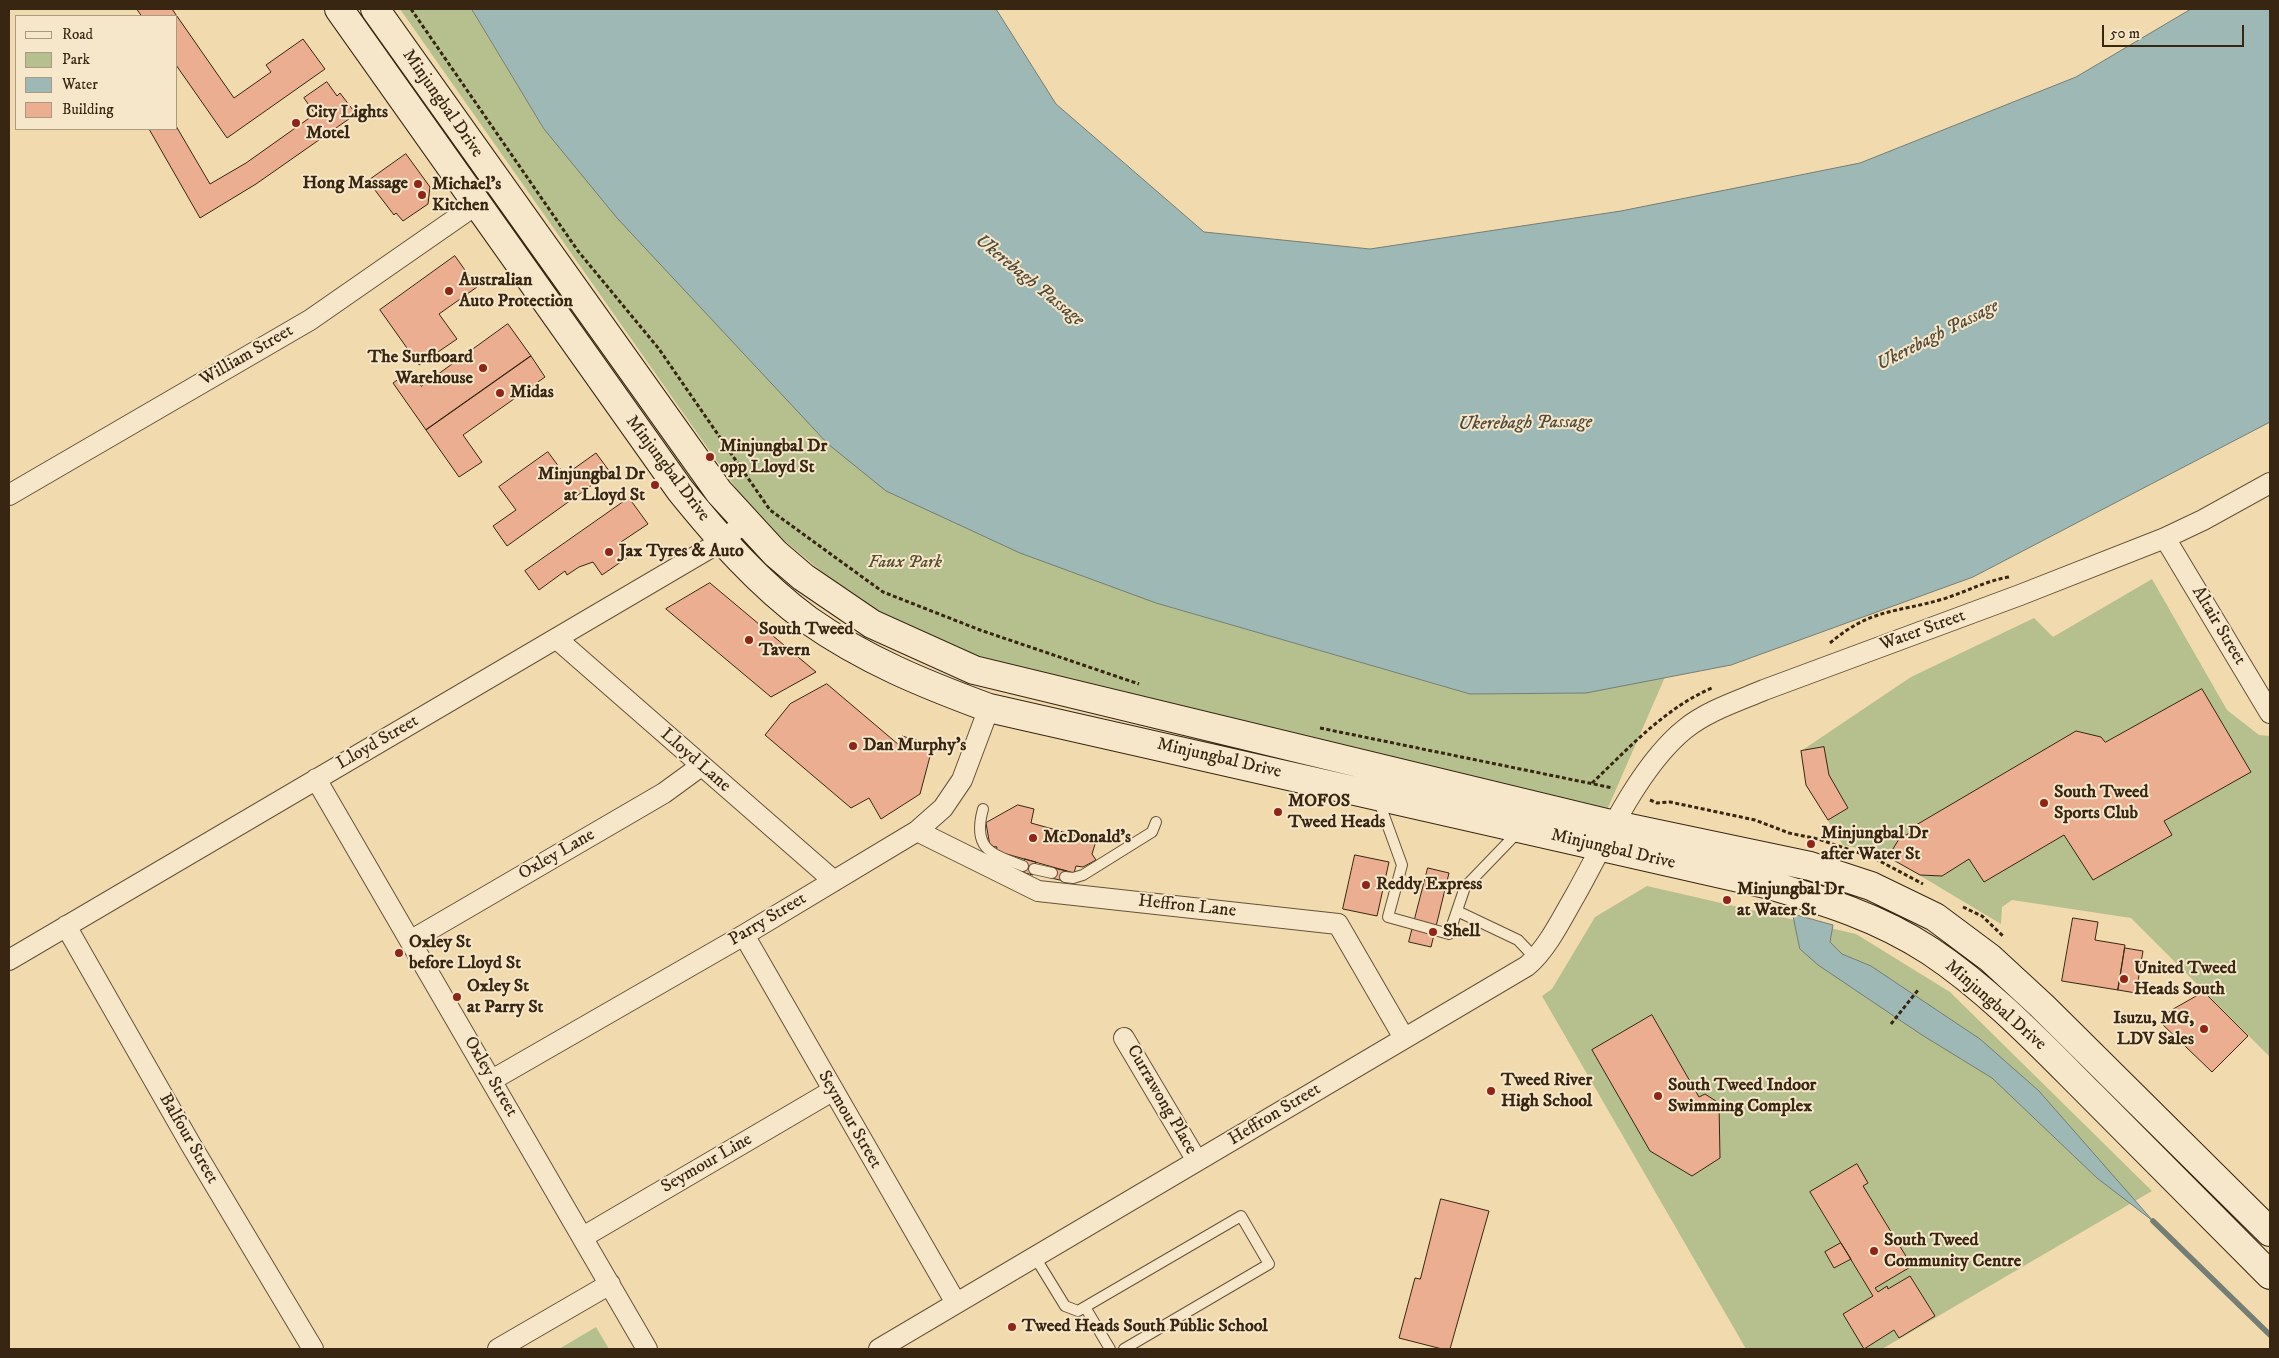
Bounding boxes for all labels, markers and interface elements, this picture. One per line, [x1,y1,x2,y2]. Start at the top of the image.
legend [15,15,178,130]
scale bar [2104,15,2246,47]
text: 50 m [2110,24,2140,43]
text: Road [62,25,93,44]
street label: Minjungbal Drive [397,46,487,162]
text: Park [62,50,90,69]
text: Water [62,75,98,94]
text: Building [62,100,114,119]
place label: City Lights Motel [306,102,388,144]
marker: City Lights Motel [290,117,302,129]
place label: Hong Massage [302,173,408,195]
place label: Michael's Kitchen [432,174,501,216]
marker: Hong Massage [412,178,424,190]
marker: Michael's Kitchen [416,189,428,201]
water label: Ukerebagh Passage [970,230,1088,332]
place label: Australian Auto Protection [459,270,573,312]
marker: Australian Auto Protection [443,285,455,297]
water label: Ukerebagh Passage [1873,295,2003,377]
street label: William Street [196,321,298,391]
place label: The Surfboard Warehouse [368,347,473,389]
marker: The Surfboard Warehouse [477,362,489,374]
place label: Midas [510,382,554,404]
marker: Midas [494,387,506,399]
water label: Ukerebagh Passage [1458,411,1592,437]
street label: Minjungbal Drive [620,412,714,526]
place label: Minjungbal Dr opp Lloyd St [720,436,827,478]
marker: Minjungbal Dr opp Lloyd St [704,451,716,463]
place label: Minjungbal Dr at Lloyd St [538,464,645,506]
marker: Minjungbal Dr at Lloyd St [649,479,661,491]
place label: Jax Tyres & Auto [619,541,744,563]
marker: Jax Tyres & Auto [603,546,615,558]
park label: Faux Park [868,552,942,574]
street label: Altair Street [2186,583,2250,669]
street label: Water Street [1877,606,1969,656]
place label: South Tweed Tavern [759,619,854,662]
marker: South Tweed Tavern [743,634,755,646]
street label: Lloyd Street [333,711,423,775]
street label: Lloyd Lane [655,725,735,797]
street label: Minjungbal Drive [1155,734,1283,784]
place label: Dan Murphy's [863,735,966,757]
marker: Dan Murphy's [847,740,859,752]
place label: South Tweed Sports Club [2054,782,2149,824]
place label: MOFOS Tweed Heads [1288,791,1385,834]
marker: South Tweed Sports Club [2038,797,2050,809]
marker: MOFOS Tweed Heads [1272,806,1284,818]
place label: Minjungbal Dr after Water St [1821,823,1928,866]
street label: Oxley Lane [515,825,599,885]
street label: Minjungbal Drive [1549,825,1677,875]
place label: McDonald's [1043,827,1131,849]
marker: McDonald's [1027,832,1039,844]
marker: Minjungbal Dr after Water St [1805,838,1817,850]
place label: Reddy Express [1376,874,1482,896]
marker: Reddy Express [1360,879,1372,891]
place label: Minjungbal Dr at Water St [1737,879,1844,922]
street label: Parry Street [725,888,811,952]
street label: Heffron Lane [1137,891,1237,923]
marker: Minjungbal Dr at Water St [1721,894,1733,906]
place label: Shell [1443,921,1480,943]
marker: Shell [1427,926,1439,938]
place label: Oxley St before Lloyd St [409,932,521,974]
marker: Oxley St before Lloyd St [393,947,405,959]
street label: Minjungbal Drive [1940,956,2050,1056]
place label: United Tweed Heads South [2134,958,2236,1001]
marker: United Tweed Heads South [2118,973,2130,985]
place label: Oxley St at Parry St [467,976,543,1019]
marker: Oxley St at Parry St [451,991,463,1003]
place label: Isuzu, MG, LDV Sales [2113,1008,2194,1050]
marker: Isuzu, MG, LDV Sales [2198,1023,2210,1035]
street label: Oxley Street [458,1033,522,1121]
street label: Currawong Place [1121,1042,1201,1158]
street label: Seymour Street [812,1067,886,1173]
place label: Tweed River High School [1501,1070,1592,1112]
place label: South Tweed Indoor Swimming Complex [1668,1075,1816,1118]
street label: Heffron Street [1225,1079,1325,1151]
marker: Tweed River High School [1485,1085,1497,1097]
street label: Balfour Street [153,1090,223,1188]
marker: South Tweed Indoor Swimming Complex [1652,1090,1664,1102]
street label: Seymour Line [658,1129,756,1199]
place label: South Tweed Community Centre [1884,1230,2021,1272]
marker: South Tweed Community Centre [1868,1245,1880,1257]
place label: Tweed Heads South Public School [1022,1316,1268,1338]
marker: Tweed Heads South Public School [1006,1321,1018,1333]

